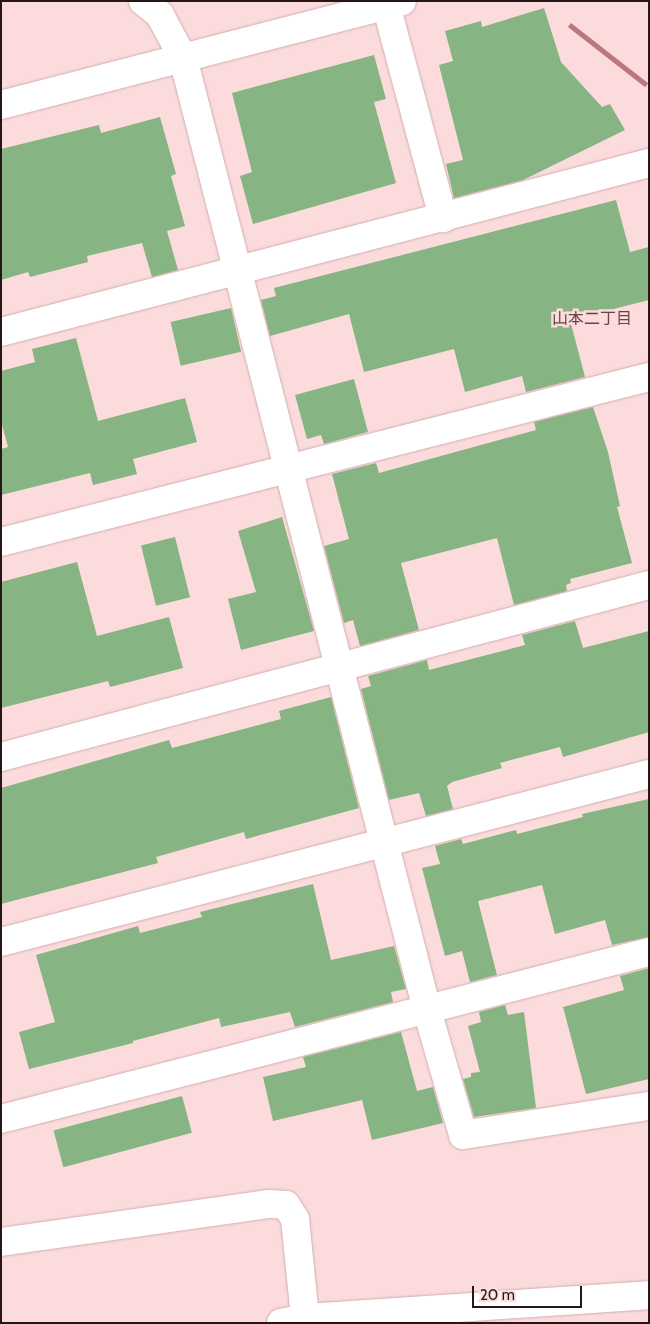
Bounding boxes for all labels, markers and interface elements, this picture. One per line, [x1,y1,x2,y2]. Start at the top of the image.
district label: 山本二丁目 [552,309,632,329]
scale bar [475,1276,585,1308]
text: 20 m [480,1286,515,1304]

